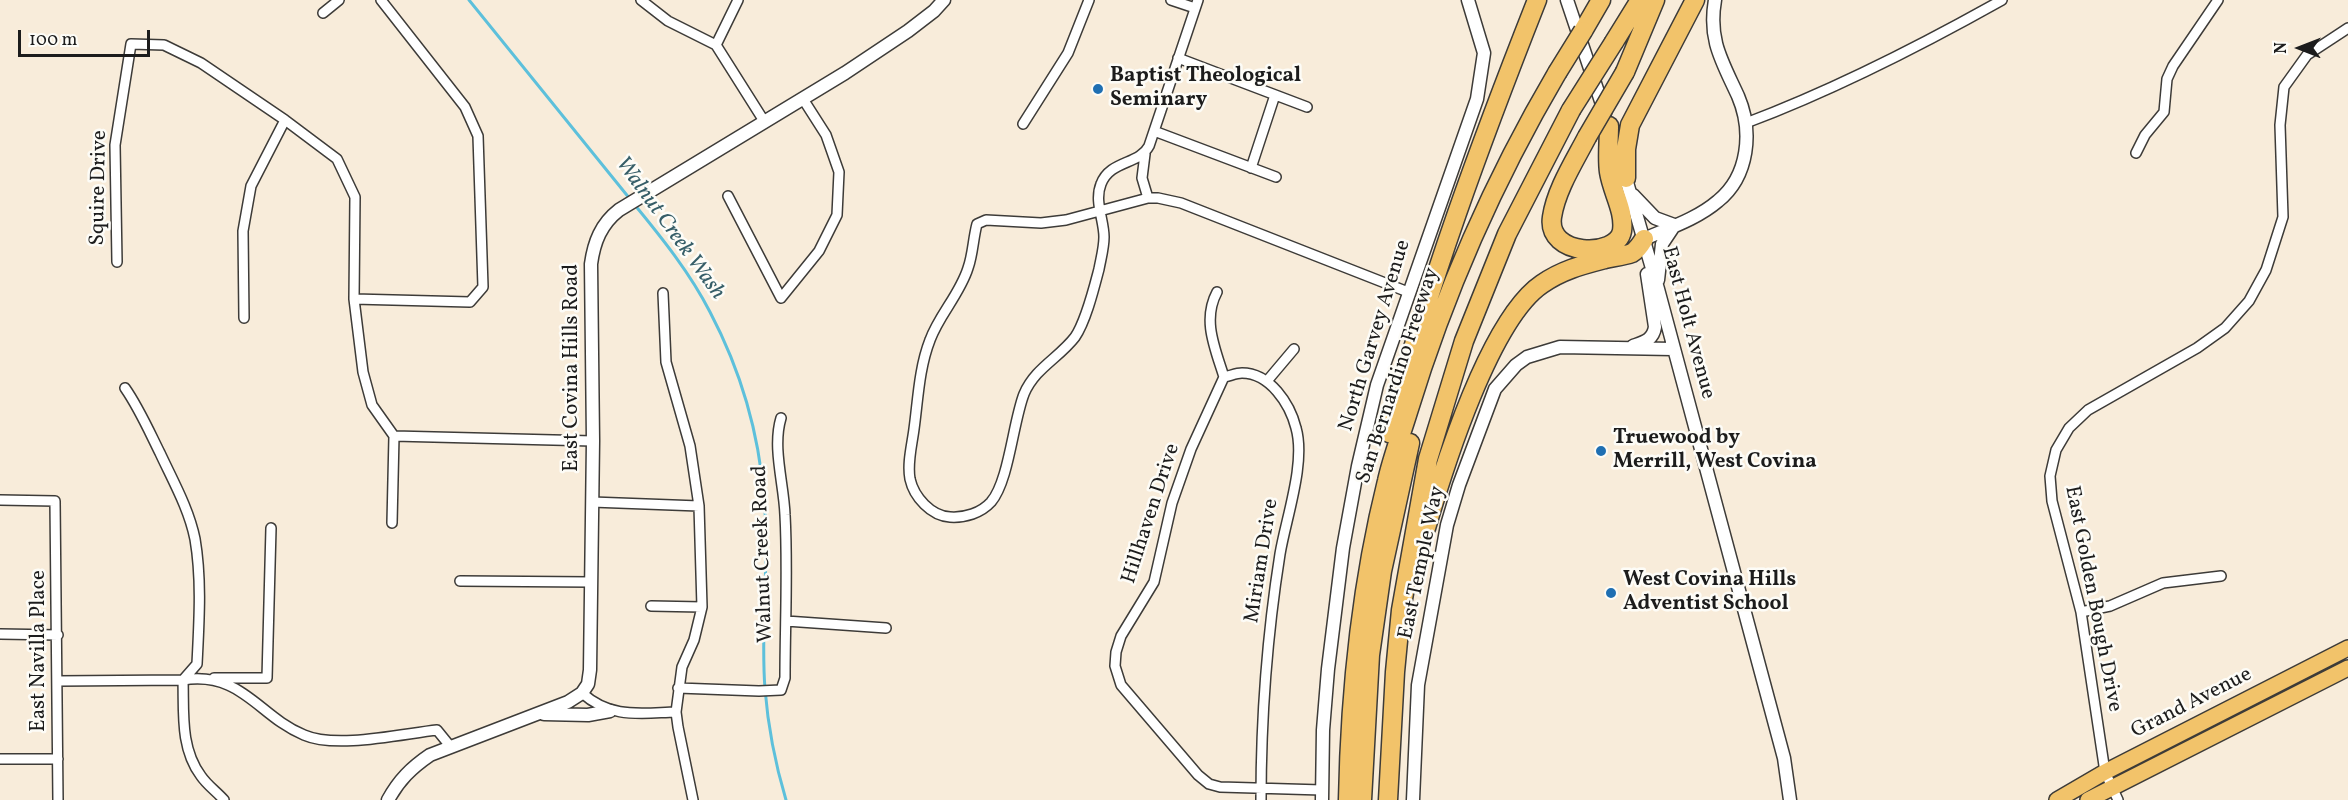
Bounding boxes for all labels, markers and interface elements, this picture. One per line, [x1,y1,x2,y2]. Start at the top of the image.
scale bar [21,18,153,56]
north arrow [2270,18,2330,78]
text: 100 m [29,28,78,53]
text: N [2271,42,2293,54]
place label: Baptist Theological Seminary [1110,64,1301,114]
marker: Baptist Theological Seminary [1091,82,1105,96]
street label: Squire Drive [86,130,114,246]
water label: Walnut Creek Wash [608,152,730,306]
street label: North Garvey Avenue [1335,237,1417,435]
street label: East Holt Avenue [1655,244,1719,402]
street label: East Covina Hills Road [560,264,586,472]
street label: San Bernardino Freeway [1352,265,1446,487]
place label: Truewood by Merrill, West Covina [1613,426,1817,476]
street label: Hillhaven Drive [1117,441,1187,587]
marker: Truewood by Merrill, West Covina [1594,444,1608,458]
street label: Walnut Creek Road [748,465,780,643]
street label: East Temple Way [1394,484,1452,642]
street label: East Golden Bough Drive [2058,484,2126,714]
street label: Miriam Drive [1241,497,1285,625]
place label: West Covina Hills Adventist School [1623,568,1796,618]
street label: East Navilla Place [27,570,53,732]
marker: West Covina Hills Adventist School [1604,586,1618,600]
street label: Grand Avenue [2128,663,2256,745]

